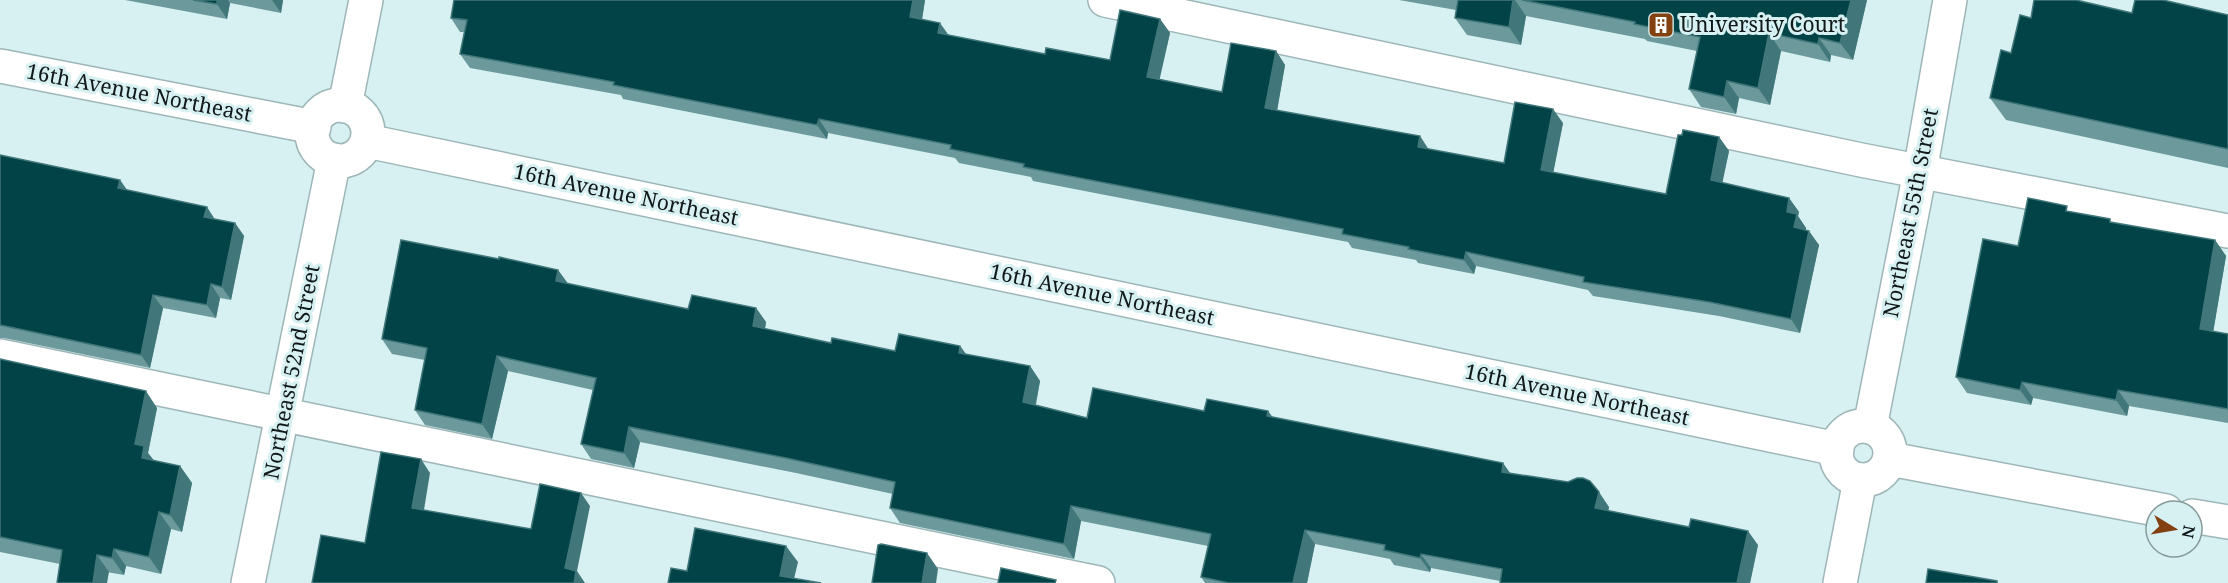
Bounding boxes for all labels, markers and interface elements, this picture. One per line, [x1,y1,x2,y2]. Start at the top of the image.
building icon: University Court [1646,10,1676,40]
place label: University Court [1680,10,1845,38]
street label: 16th Avenue Northeast [24,56,254,128]
street label: Northeast 55th Street [1876,106,1944,320]
street label: 16th Avenue Northeast [511,157,741,232]
street label: 16th Avenue Northeast [987,257,1217,332]
street label: Northeast 52nd Street [256,262,326,482]
street label: 16th Avenue Northeast [1462,357,1692,432]
north arrow [2144,499,2204,559]
text: N [2177,524,2201,541]

